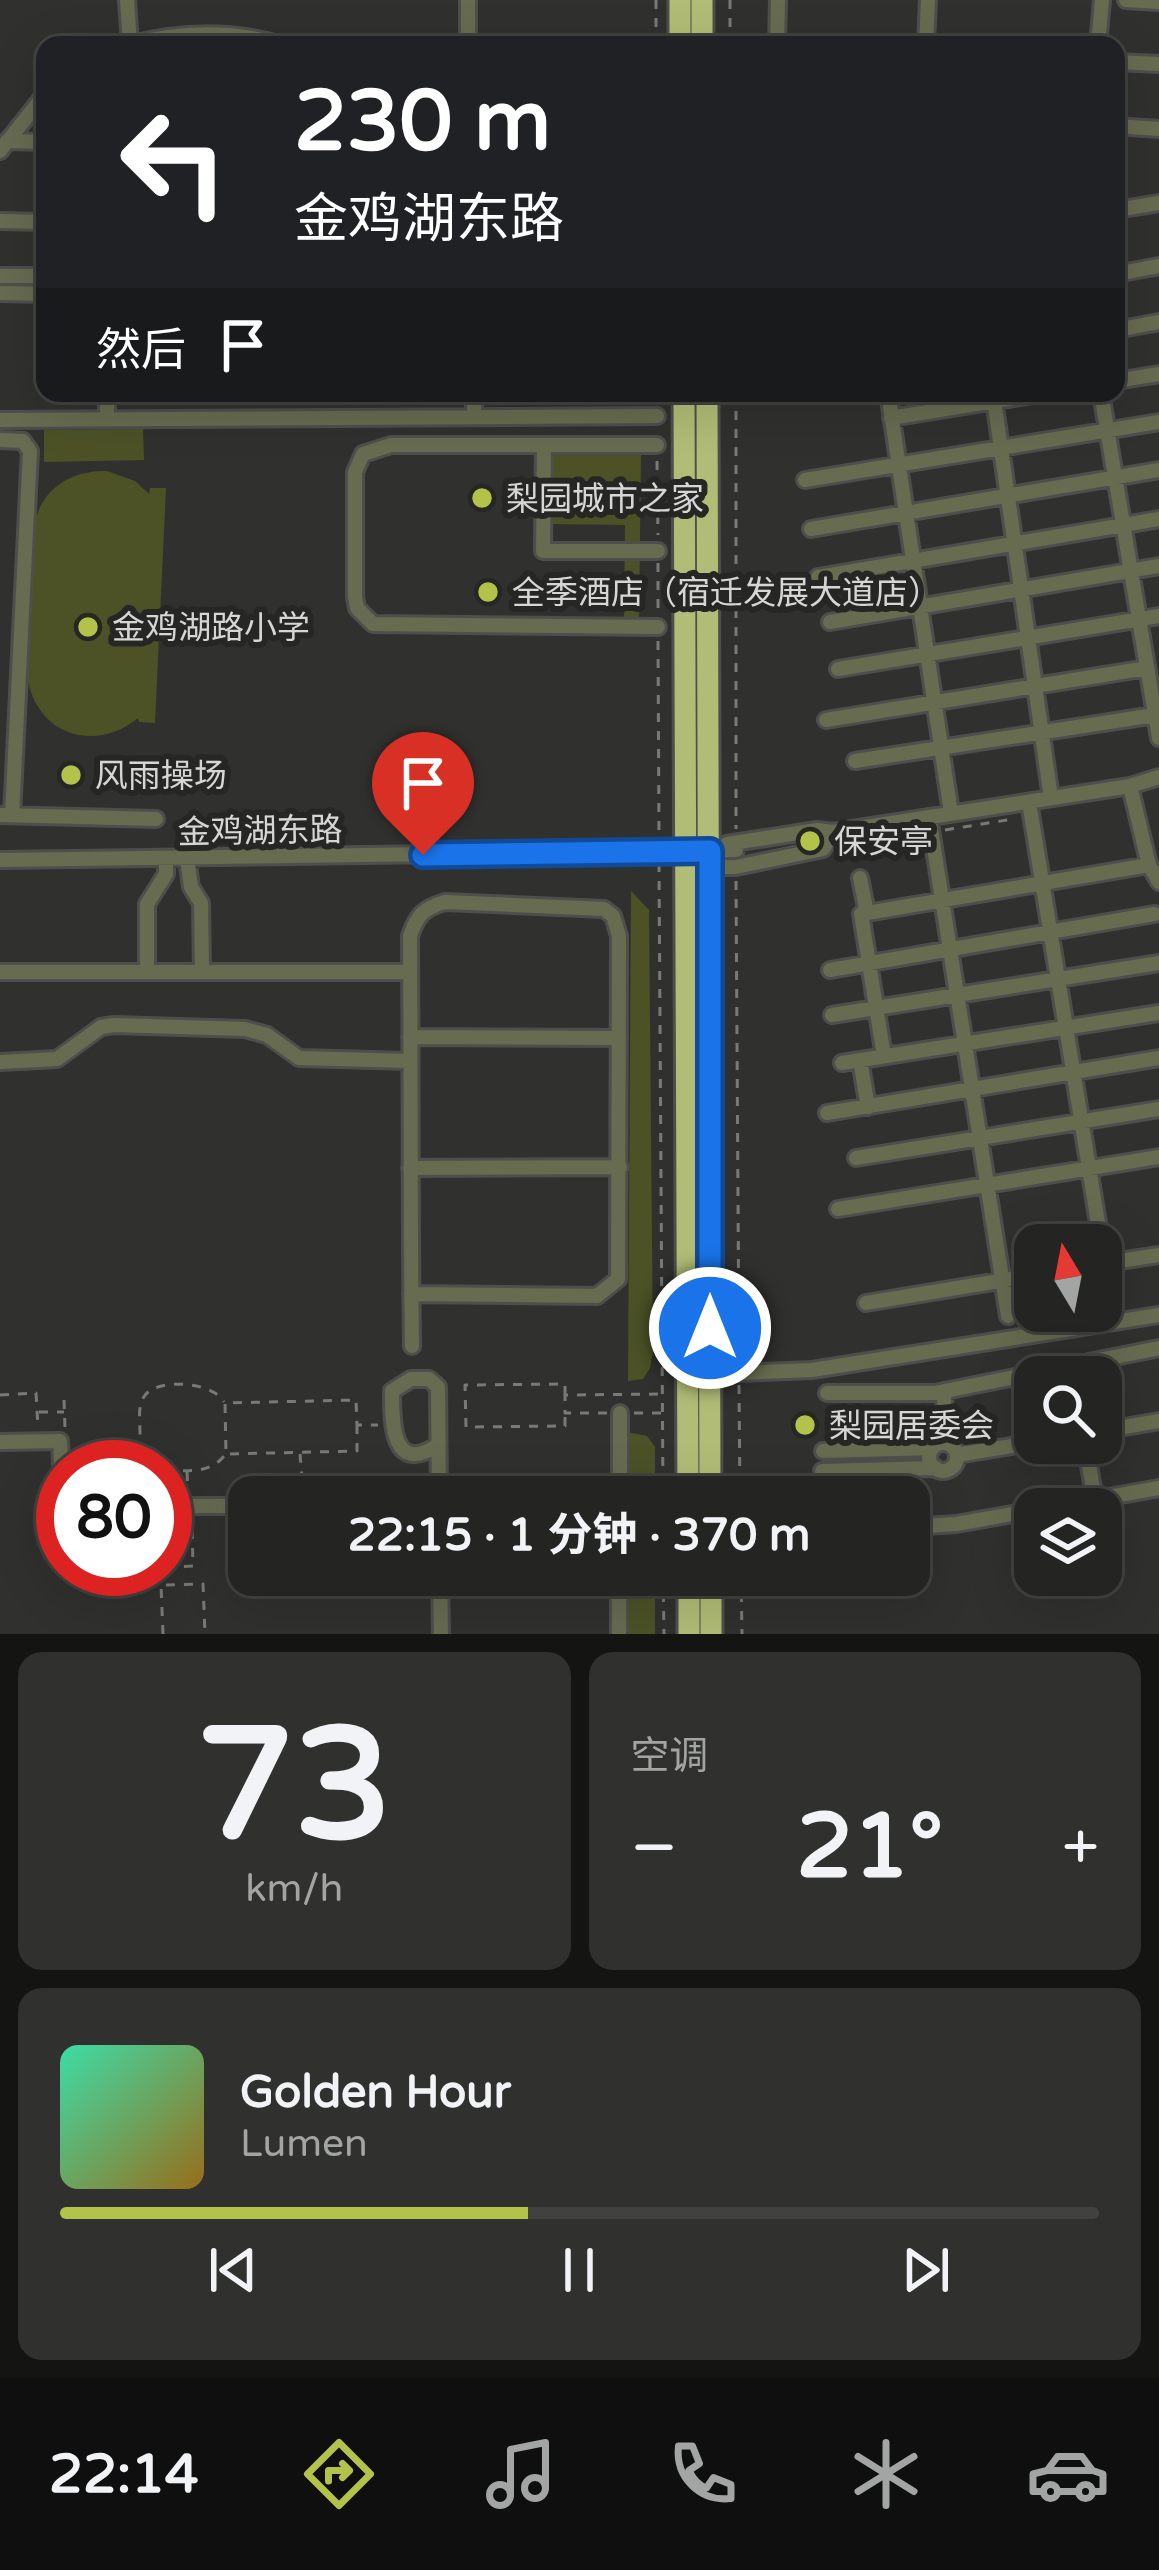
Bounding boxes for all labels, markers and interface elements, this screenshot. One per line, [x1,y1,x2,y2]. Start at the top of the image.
text: 230 m [294,72,551,173]
icon: left [96,84,252,240]
text: 金鸡湖东路 [294,187,564,252]
icon: arrive [210,312,276,378]
text: 然后 [96,324,186,378]
place label: 梨园城市之家 [506,480,704,519]
marker: 梨园城市之家 [469,485,495,511]
place label: 全季酒店（宿迁发展大道店） [512,574,941,613]
marker: 全季酒店（宿迁发展大道店） [475,579,501,605]
place label: 金鸡湖路小学 [112,609,310,648]
marker: 金鸡湖路小学 [75,614,101,640]
pin [372,732,474,855]
icon: arrive [390,750,456,816]
place label: 风雨操场 [95,757,227,796]
marker: 风雨操场 [58,762,84,788]
street label: 金鸡湖东路 [177,811,343,852]
place label: 保安亭 [834,823,933,862]
marker: 保安亭 [797,828,823,854]
north arrow [1014,1224,1122,1332]
map controls [1014,1224,1122,1596]
position arrow [647,1265,773,1391]
button: search [1014,1356,1122,1464]
place label: 梨园居委会 [829,1407,994,1446]
marker: 梨园居委会 [792,1412,818,1438]
speed limit sign: 80 [36,1440,192,1596]
button: layers [1014,1488,1122,1596]
text: 22:15 · 1 分钟 · 370 m [348,1509,810,1563]
text: 73 [196,1693,392,1881]
text: 空调 [631,1733,709,1780]
text: 21° [796,1793,943,1902]
text: − [631,1808,678,1888]
text: + [1062,1808,1099,1888]
text: km/h [245,1865,343,1912]
text: Golden Hour [240,2066,511,2120]
text: Lumen [240,2120,368,2167]
icon: previous [200,2237,266,2303]
icon: pause [546,2237,612,2303]
icon: next [893,2237,959,2303]
icon: directions [297,2432,381,2516]
icon: music [479,2432,563,2516]
icon: phone [661,2432,745,2516]
icon: climate [844,2432,928,2516]
icon: car [1026,2432,1110,2516]
text: 22:14 [49,2442,199,2507]

